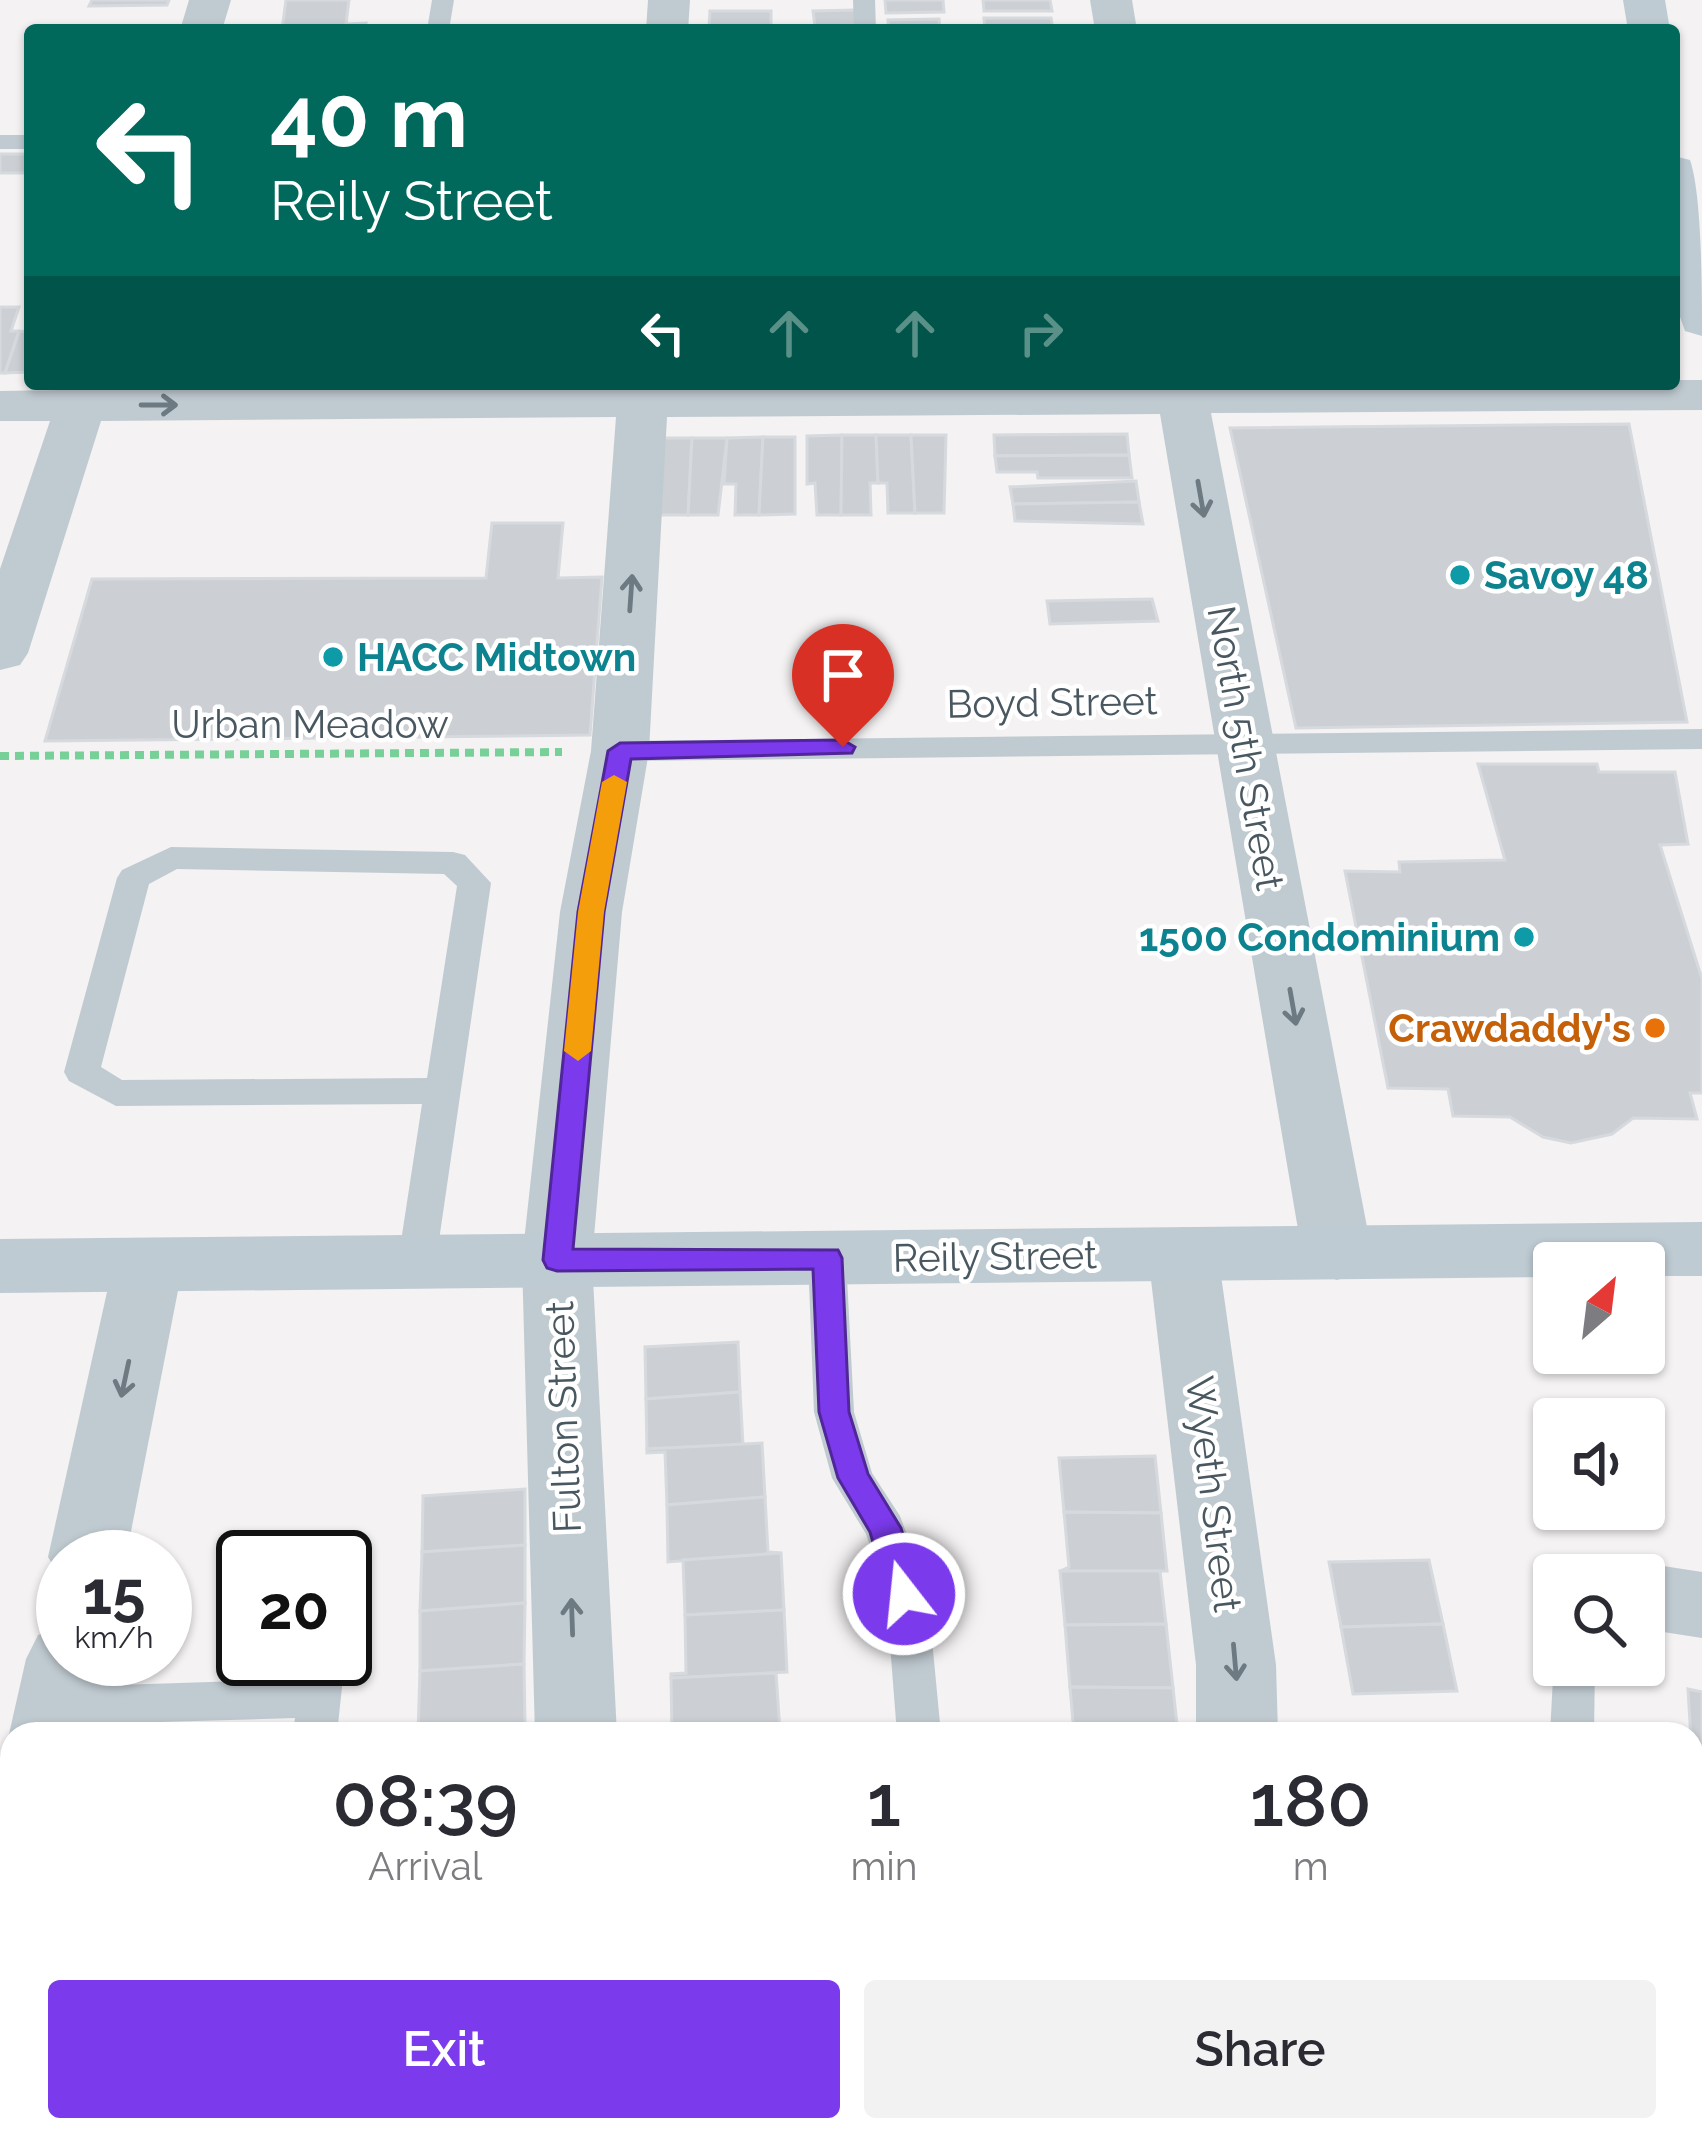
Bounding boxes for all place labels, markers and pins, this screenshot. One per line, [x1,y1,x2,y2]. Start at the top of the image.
place label: Savoy 48 [1484,552,1649,598]
marker: Savoy 48 [1447,562,1473,588]
pin [792,624,894,747]
place label: HACC Midtown [357,634,636,680]
marker: HACC Midtown [320,644,346,670]
place label: 1500 Condominium [1139,914,1500,960]
marker: 1500 Condominium [1511,924,1537,950]
place label: Crawdaddy's [1388,1005,1631,1051]
marker: Crawdaddy's [1642,1015,1668,1041]

